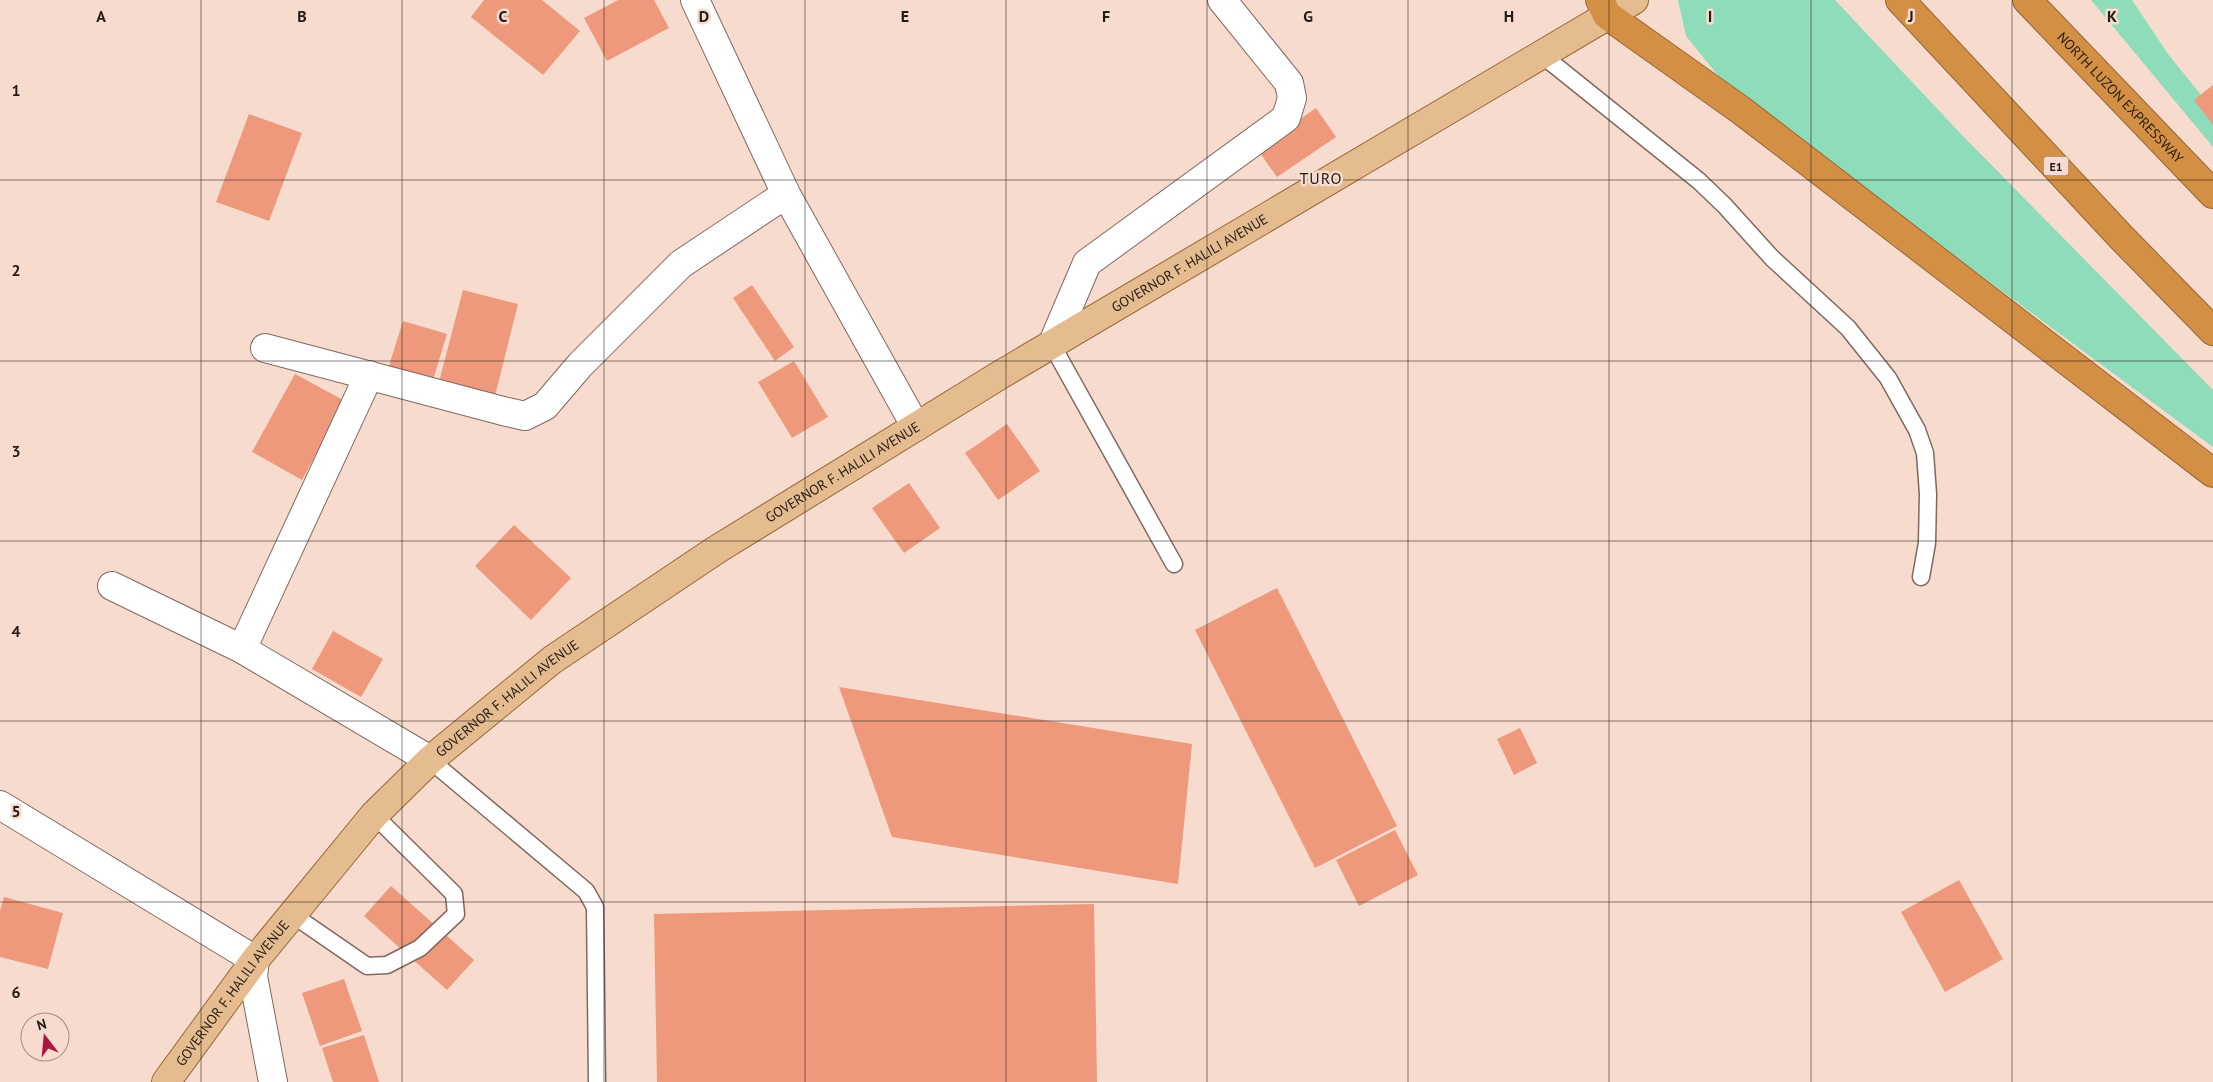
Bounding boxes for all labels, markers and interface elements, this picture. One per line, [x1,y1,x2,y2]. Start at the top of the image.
text: A [96,6,106,26]
text: B [297,6,307,26]
text: C [499,6,508,26]
text: D [699,6,709,26]
text: E [901,6,909,26]
text: F [1102,6,1110,26]
text: G [1303,6,1313,26]
text: H [1504,6,1514,26]
text: I [1708,6,1712,26]
text: J [1907,6,1914,26]
text: K [2107,6,2117,26]
street label: NORTH LUZON EXPRESSWAY [2053,28,2188,167]
text: 1 [11,80,21,100]
road number: E1 [2044,157,2068,176]
district label: TURO [1299,168,1343,188]
street label: GOVERNOR F. HALILI AVENUE [1108,210,1271,316]
text: 2 [11,260,21,280]
street label: GOVERNOR F. HALILI AVENUE [762,418,923,526]
text: 3 [11,441,21,461]
text: 4 [11,621,21,641]
street label: GOVERNOR F. HALILI AVENUE [432,636,582,761]
text: 5 [11,801,21,821]
street label: GOVERNOR F. HALILI AVENUE [172,916,293,1070]
text: 6 [11,982,21,1002]
north arrow [20,1012,70,1062]
text: N [35,1015,48,1034]

